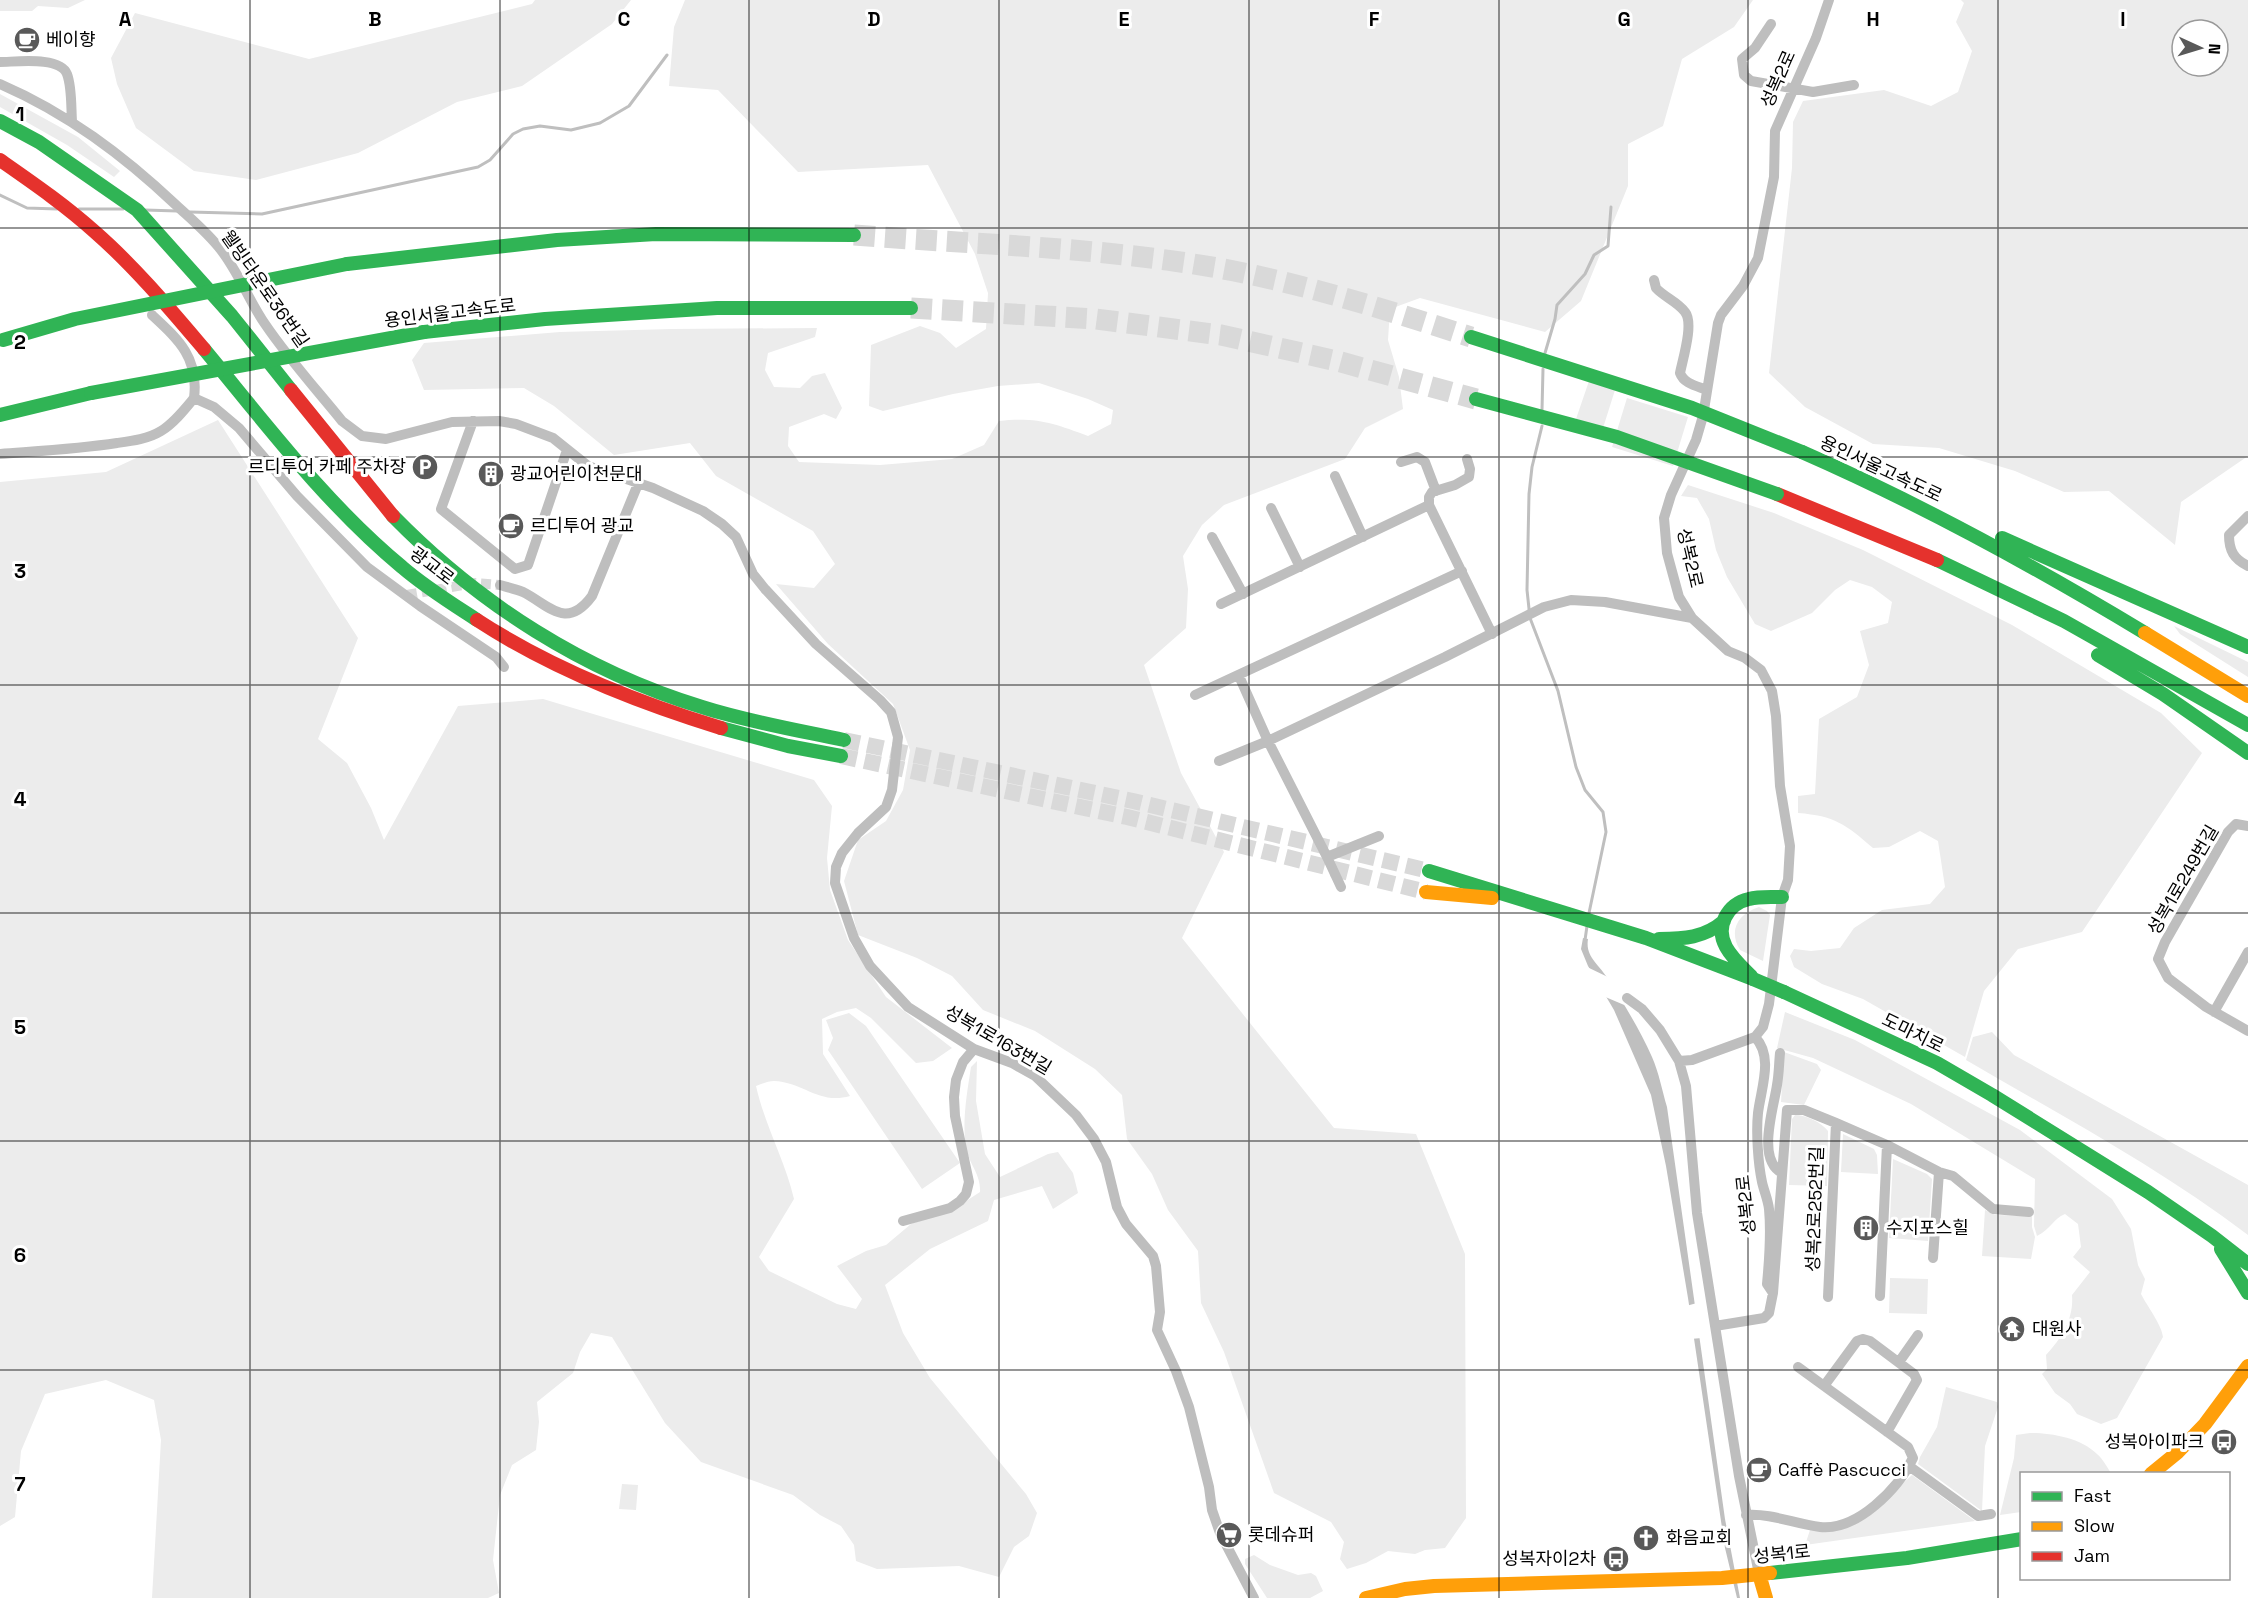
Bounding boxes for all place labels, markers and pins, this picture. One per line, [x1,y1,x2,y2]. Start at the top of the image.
cafe icon: 베이향 [12,25,42,55]
place label: 베이향 [46,28,96,51]
parking icon: 르디투어 카페 주차장 [410,452,440,482]
place label: 르디투어 카페 주차장 [248,455,406,478]
building icon: 광교어린이천문대 [476,459,506,489]
place label: 광교어린이천문대 [510,462,642,485]
cafe icon: 르디투어 광교 [496,511,526,541]
place label: 르디투어 광교 [530,514,634,537]
building icon: 수지포스힐 [1851,1213,1881,1243]
place label: 수지포스힐 [1886,1216,1969,1239]
temple icon: 대원사 [1997,1314,2027,1344]
place label: 대원사 [2032,1317,2082,1340]
bus stop icon: 성복아이파크 [2209,1427,2239,1457]
place label: 성복아이파크 [2105,1430,2204,1453]
cafe icon: Caffè Pascucci [1744,1455,1774,1485]
place label: Caffè Pascucci [1778,1458,1906,1481]
supermarket icon: 롯데슈퍼 [1214,1520,1244,1550]
place label: 롯데슈퍼 [1248,1523,1314,1546]
church icon: 화음교회 [1631,1523,1661,1553]
place label: 화음교회 [1666,1526,1732,1549]
bus stop icon: 성복자이2차 [1601,1544,1631,1574]
place label: 성복자이2차 [1502,1547,1596,1570]

